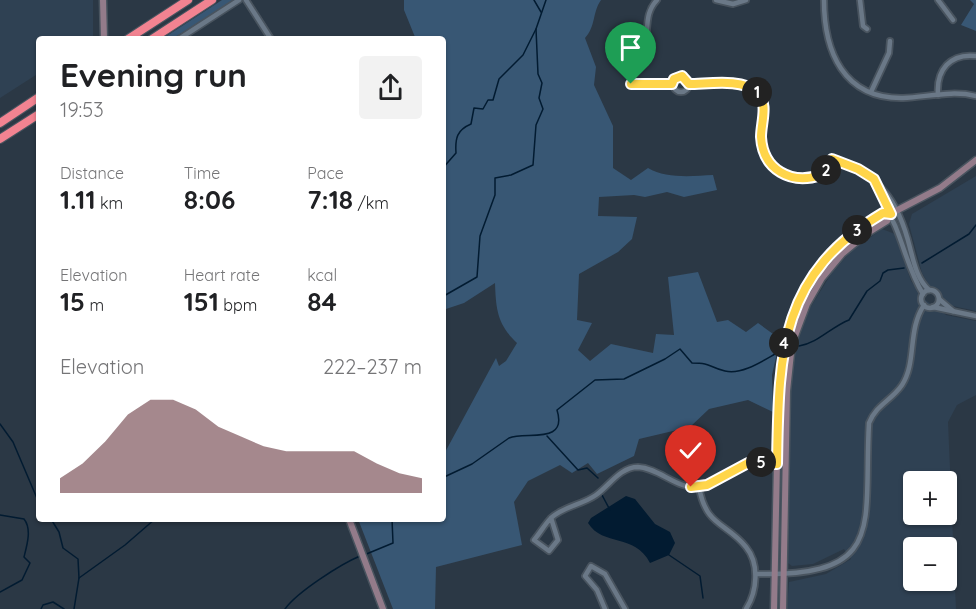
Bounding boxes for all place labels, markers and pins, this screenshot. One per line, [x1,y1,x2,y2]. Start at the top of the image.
pin [605,22,656,84]
pin: 1 [742,77,772,107]
pin: 2 [811,155,841,185]
pin: 3 [842,215,872,245]
pin: 4 [769,328,799,358]
pin [665,425,716,487]
pin: 5 [746,447,776,477]

